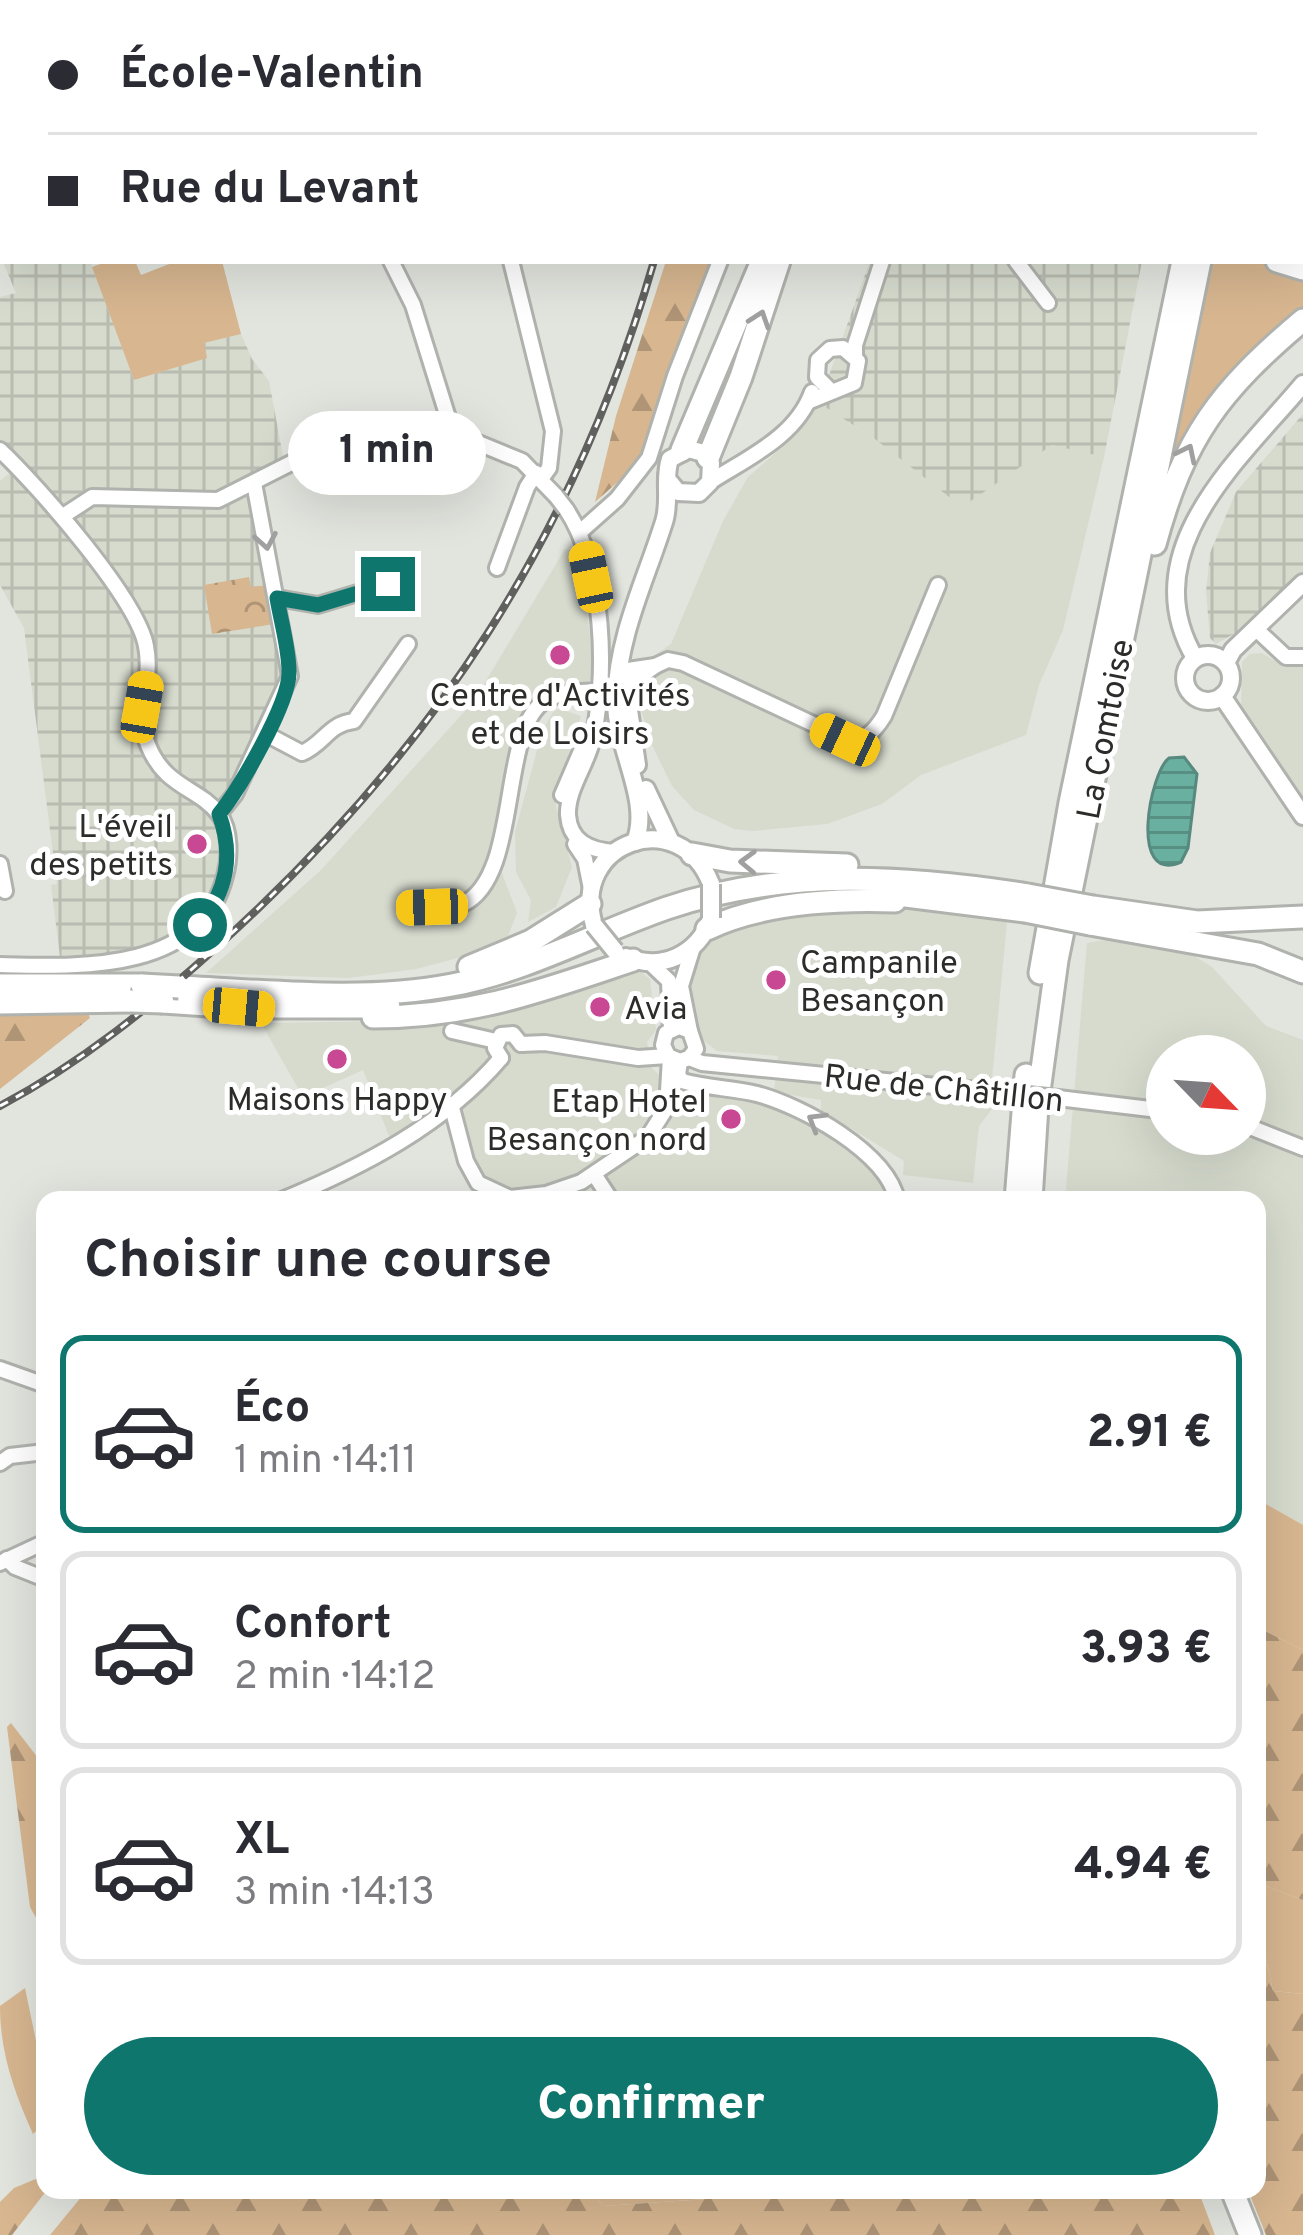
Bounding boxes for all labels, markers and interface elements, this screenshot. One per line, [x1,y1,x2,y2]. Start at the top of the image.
text: École-Valentin [120,47,424,104]
text: Rue du Levant [120,162,419,219]
one-way arrow [746,310,770,331]
callout: 1 min [289,410,487,494]
text: 1 min [339,428,435,477]
one-way arrow [1173,444,1196,465]
one-way arrow [252,530,277,550]
car [566,538,616,616]
route end [361,557,415,611]
street label: La Comtoise [1070,636,1146,823]
marker: Centre d'Activités et de Loisirs [547,642,573,668]
car [118,668,166,746]
place label: Centre d'Activités et de Loisirs [429,677,691,757]
car [805,708,885,772]
place label: L'éveil des petits [29,808,173,888]
marker: L'éveil des petits [184,831,210,857]
one-way arrow [738,849,757,875]
car [395,888,469,926]
route start [173,898,227,952]
place label: Campanile Besançon [800,944,958,1024]
marker: Campanile Besançon [763,967,789,993]
car [202,986,276,1028]
place label: Avia [624,990,687,1032]
marker: Avia [587,994,613,1020]
north arrow [1146,1035,1266,1155]
map controls [1146,1035,1266,1155]
marker: Maisons Happy [324,1046,350,1072]
street label: Rue de Châtillon [822,1057,1066,1124]
place label: Maisons Happy [227,1081,447,1123]
place label: Etap Hotel Besançon nord [486,1083,707,1163]
marker: Etap Hotel Besançon nord [718,1106,744,1132]
one-way arrow [807,1113,829,1135]
text: Choisir une course [84,1228,552,1297]
icon: car [90,1380,198,1488]
text: Éco [234,1381,310,1438]
text: 2.91 € [1087,1406,1212,1463]
text: 1 min · 14:11 [234,1438,417,1487]
icon: car [90,1596,198,1704]
text: Confort [234,1597,391,1654]
text: 3.93 € [1080,1622,1212,1679]
text: 2 min · 14:12 [234,1654,435,1703]
icon: car [90,1812,198,1920]
text: XL [234,1813,289,1870]
text: 4.94 € [1074,1838,1212,1895]
text: 3 min · 14:13 [234,1870,435,1919]
button: Confirmer [84,2037,1218,2175]

